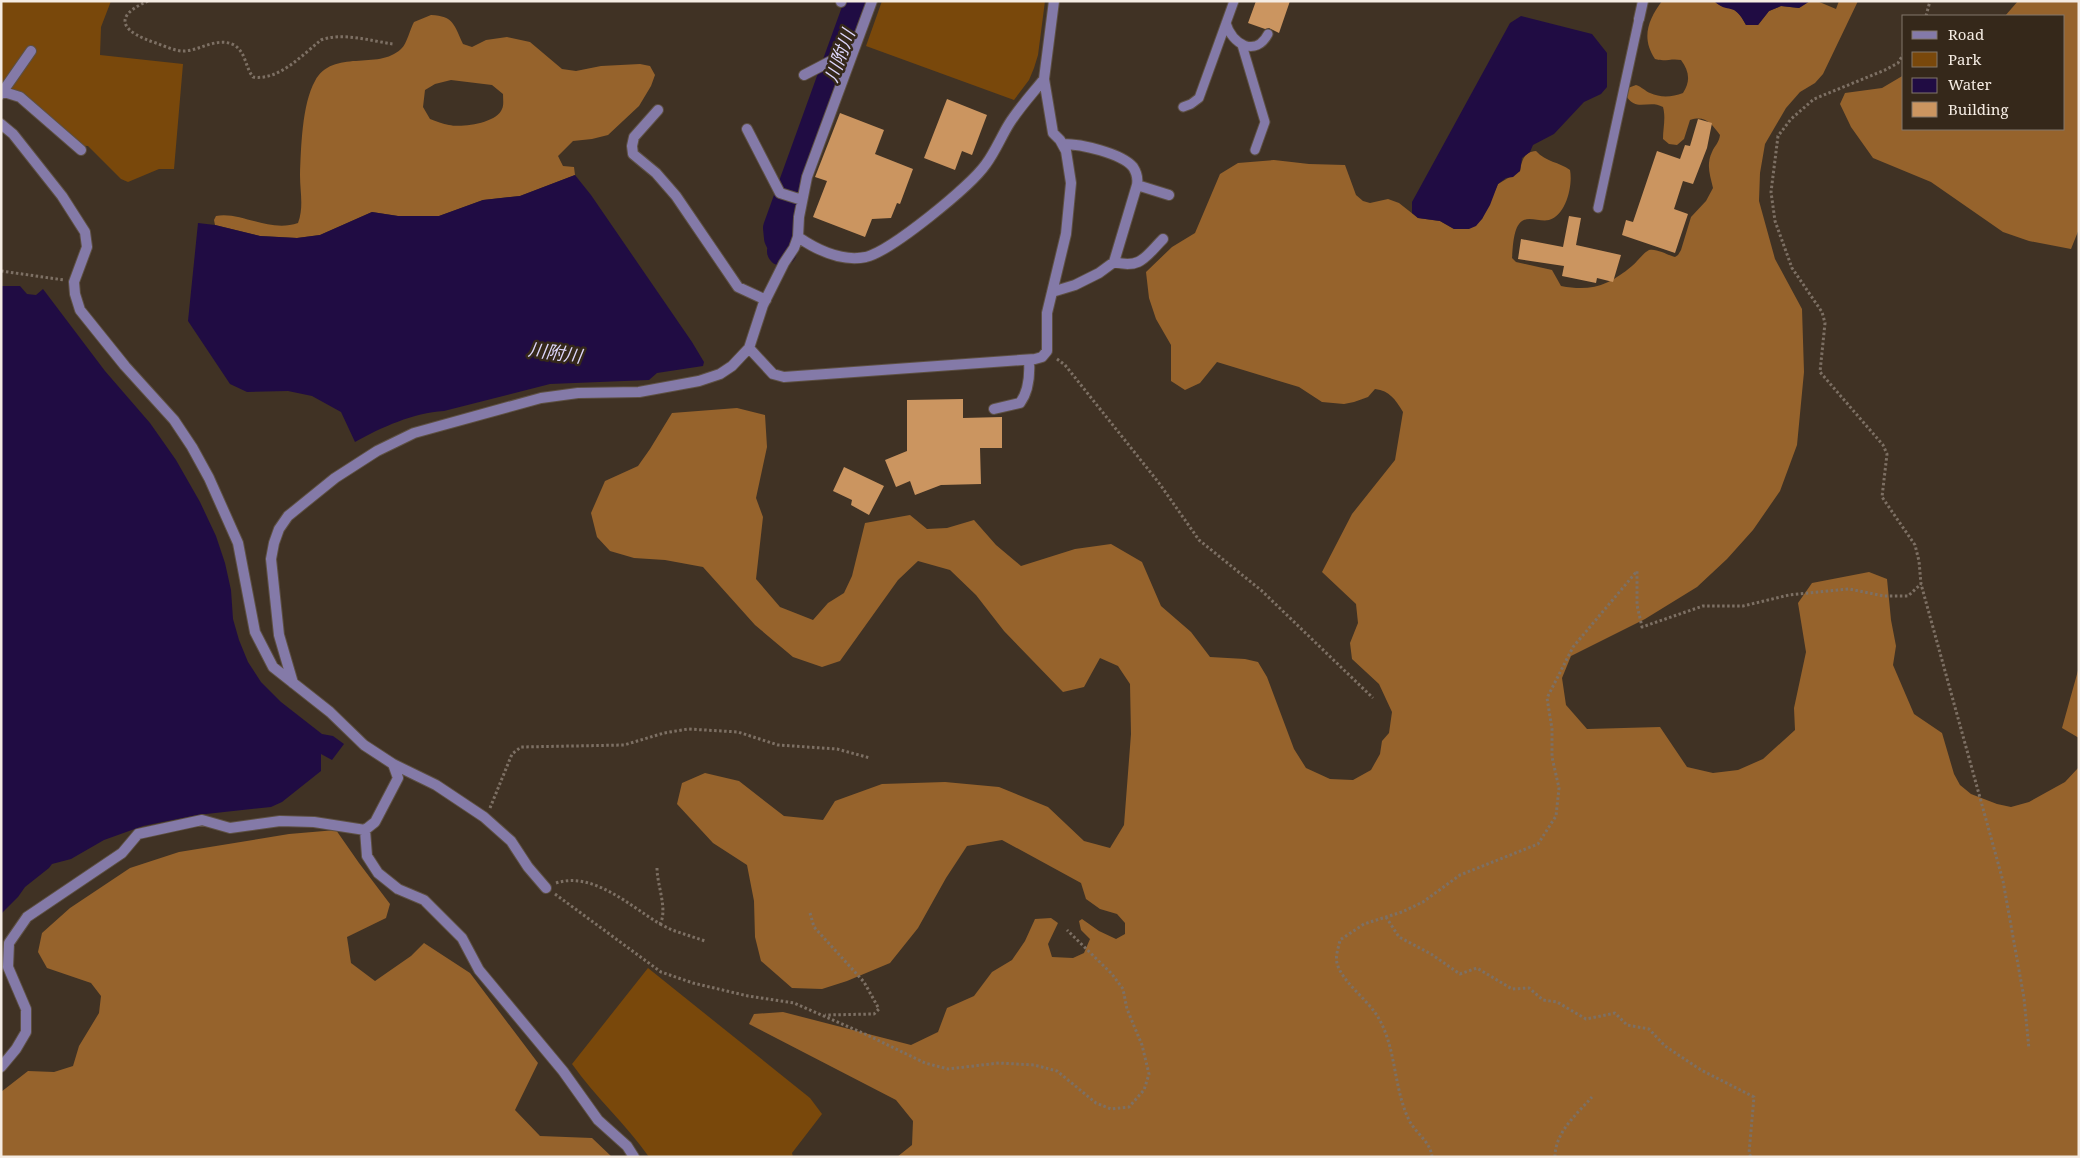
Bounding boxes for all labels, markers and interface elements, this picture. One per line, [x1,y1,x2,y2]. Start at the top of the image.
legend [1902,15,2065,130]
water label: 川附川 [819,24,860,85]
text: Road [1948,24,1984,44]
text: Park [1948,49,1982,69]
text: Water [1948,74,1991,94]
text: Building [1948,99,2009,119]
water label: 川附川 [527,336,586,368]

